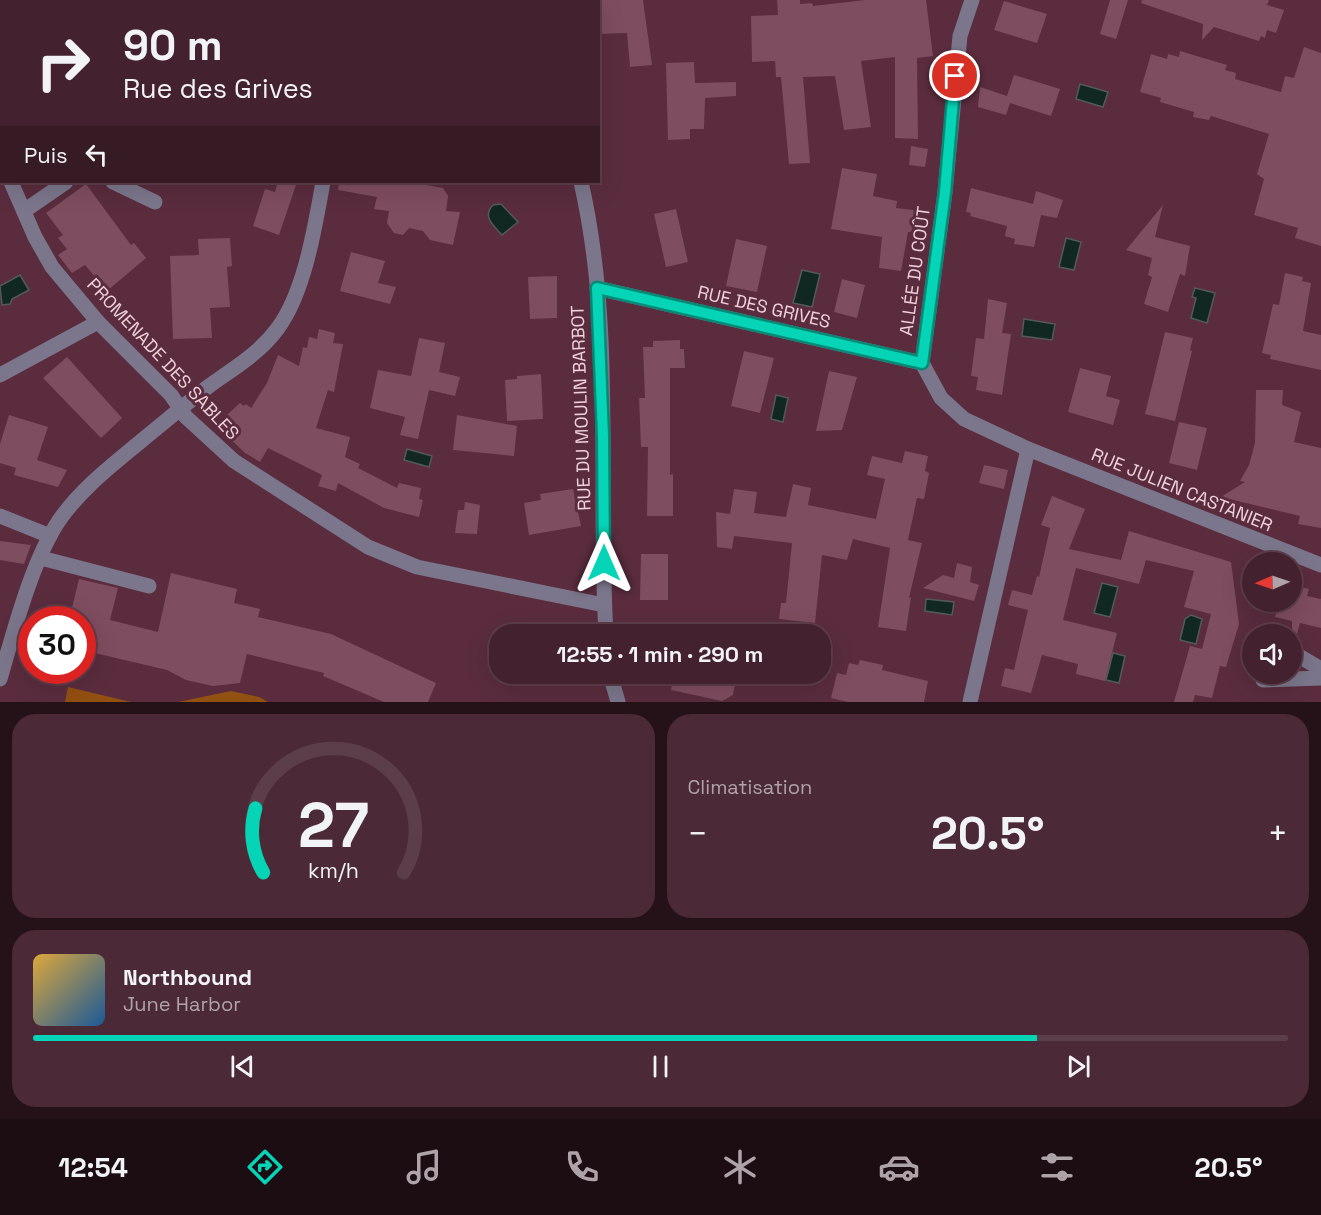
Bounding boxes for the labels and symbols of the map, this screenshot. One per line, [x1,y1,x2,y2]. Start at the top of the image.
pin [929,50,980,101]
street label: ALLÉE DU COÛT [894,204,935,337]
street label: PROMENADE DES SABLES [82,273,244,444]
street label: RUE DES GRIVES [695,280,833,333]
street label: RUE DU MOULIN BARBOT [565,305,596,511]
street label: RUE JULIEN CASTANIER [1088,443,1276,536]
position arrow [572,531,636,595]
north arrow [1242,552,1302,612]
speed limit sign: 30 [18,606,96,684]

